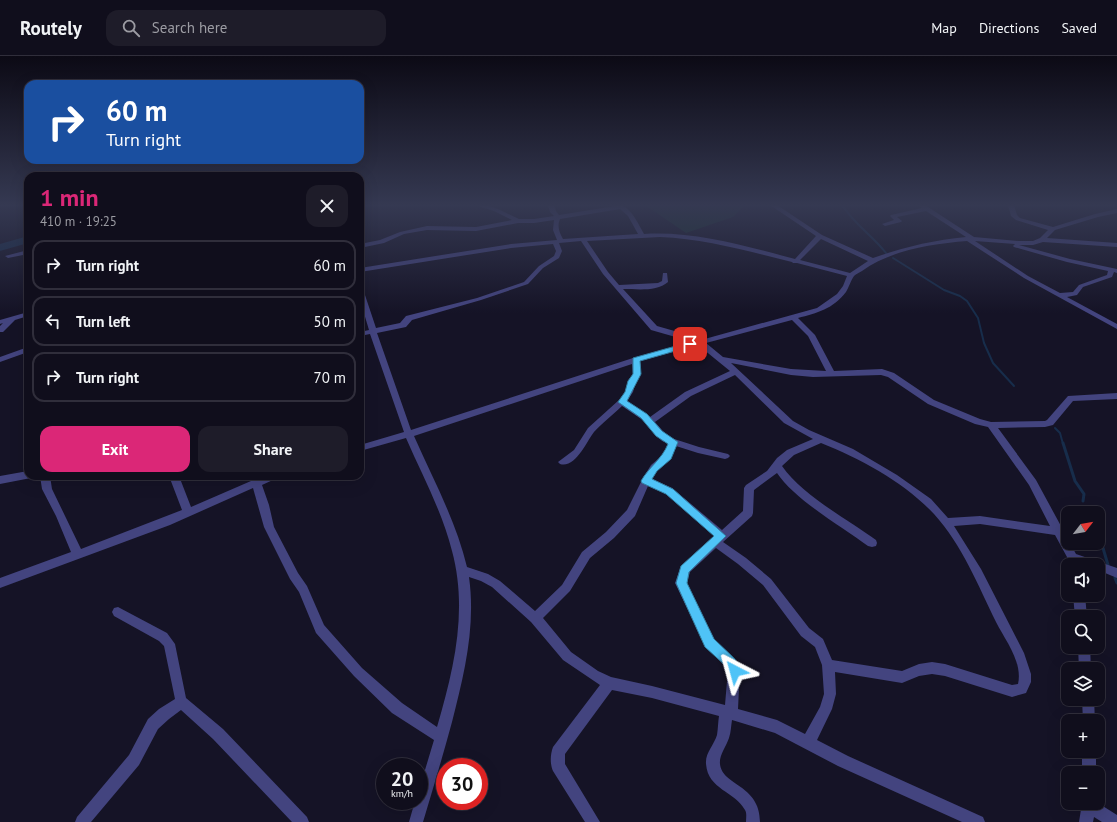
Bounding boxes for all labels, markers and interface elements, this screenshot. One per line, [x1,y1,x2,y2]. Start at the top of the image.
search box [106,10,386,46]
text: Routely [20,16,82,40]
icon: search [120,17,142,39]
text: Search here [152,18,227,37]
text: Map [931,19,957,37]
text: Directions [979,19,1039,37]
text: Saved [1061,19,1097,37]
text: 60 m [106,92,167,129]
icon: right [40,96,92,148]
text: Turn right [106,128,181,151]
text: 1 min [40,182,99,213]
button: close [306,185,348,227]
text: 410 m · 19:25 [40,213,117,230]
icon: right [42,254,64,276]
text: Turn right [76,256,139,275]
text: 60 m [313,256,346,275]
icon: left [42,310,64,332]
text: Turn left [76,312,130,331]
text: 50 m [313,312,346,331]
pin [673,327,707,361]
icon: arrive [679,333,701,355]
icon: right [42,366,64,388]
text: Turn right [76,368,139,387]
text: 70 m [313,368,346,387]
button: Exit [40,426,190,472]
button: Share [198,426,348,472]
north arrow [1061,506,1105,550]
map controls [1061,506,1105,810]
button: sound [1061,558,1105,602]
button: search [1061,610,1105,654]
position arrow [714,650,756,692]
button: layers [1061,662,1105,706]
button: + [1061,714,1105,758]
speed limit sign: 30 [436,758,488,810]
text: 20 [391,766,413,792]
button: − [1061,766,1105,810]
text: km/h [391,787,413,800]

